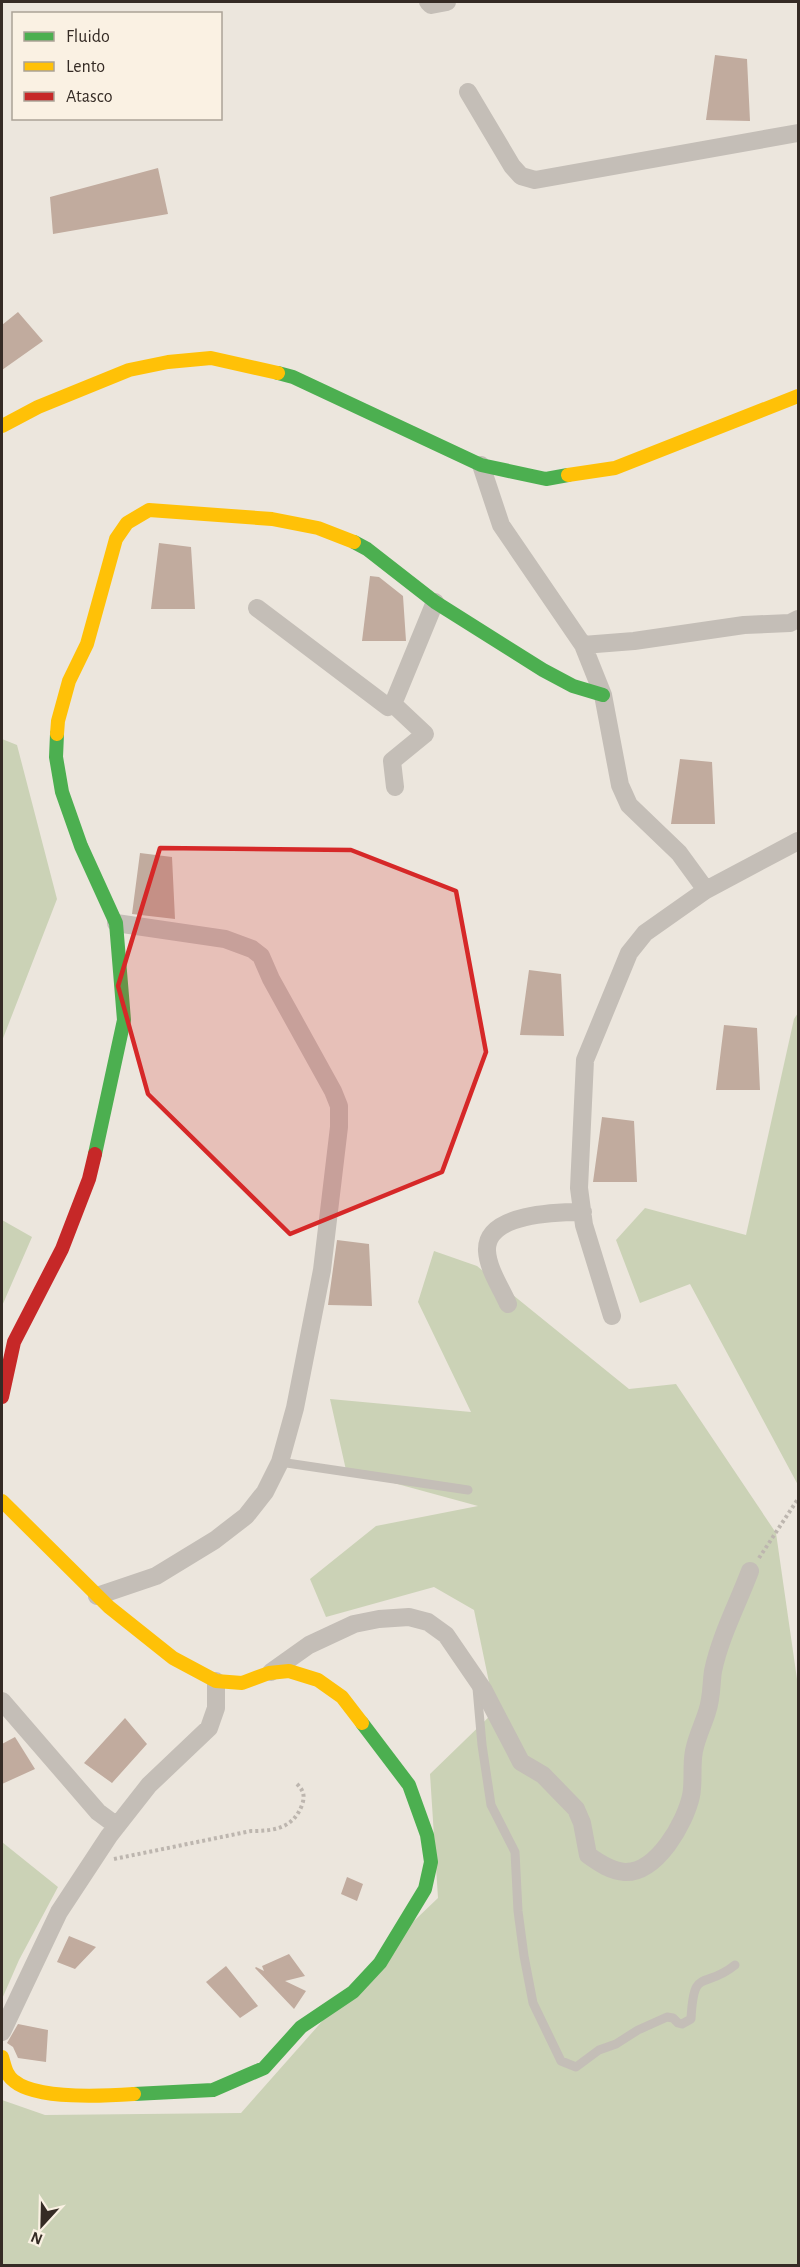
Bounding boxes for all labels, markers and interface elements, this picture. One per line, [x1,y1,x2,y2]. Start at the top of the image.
legend [12,12,222,120]
text: Fluido [66,28,110,46]
text: Lento [66,58,105,76]
text: Atasco [66,88,113,106]
north arrow [12,2195,72,2255]
text: N [29,2228,45,2247]

